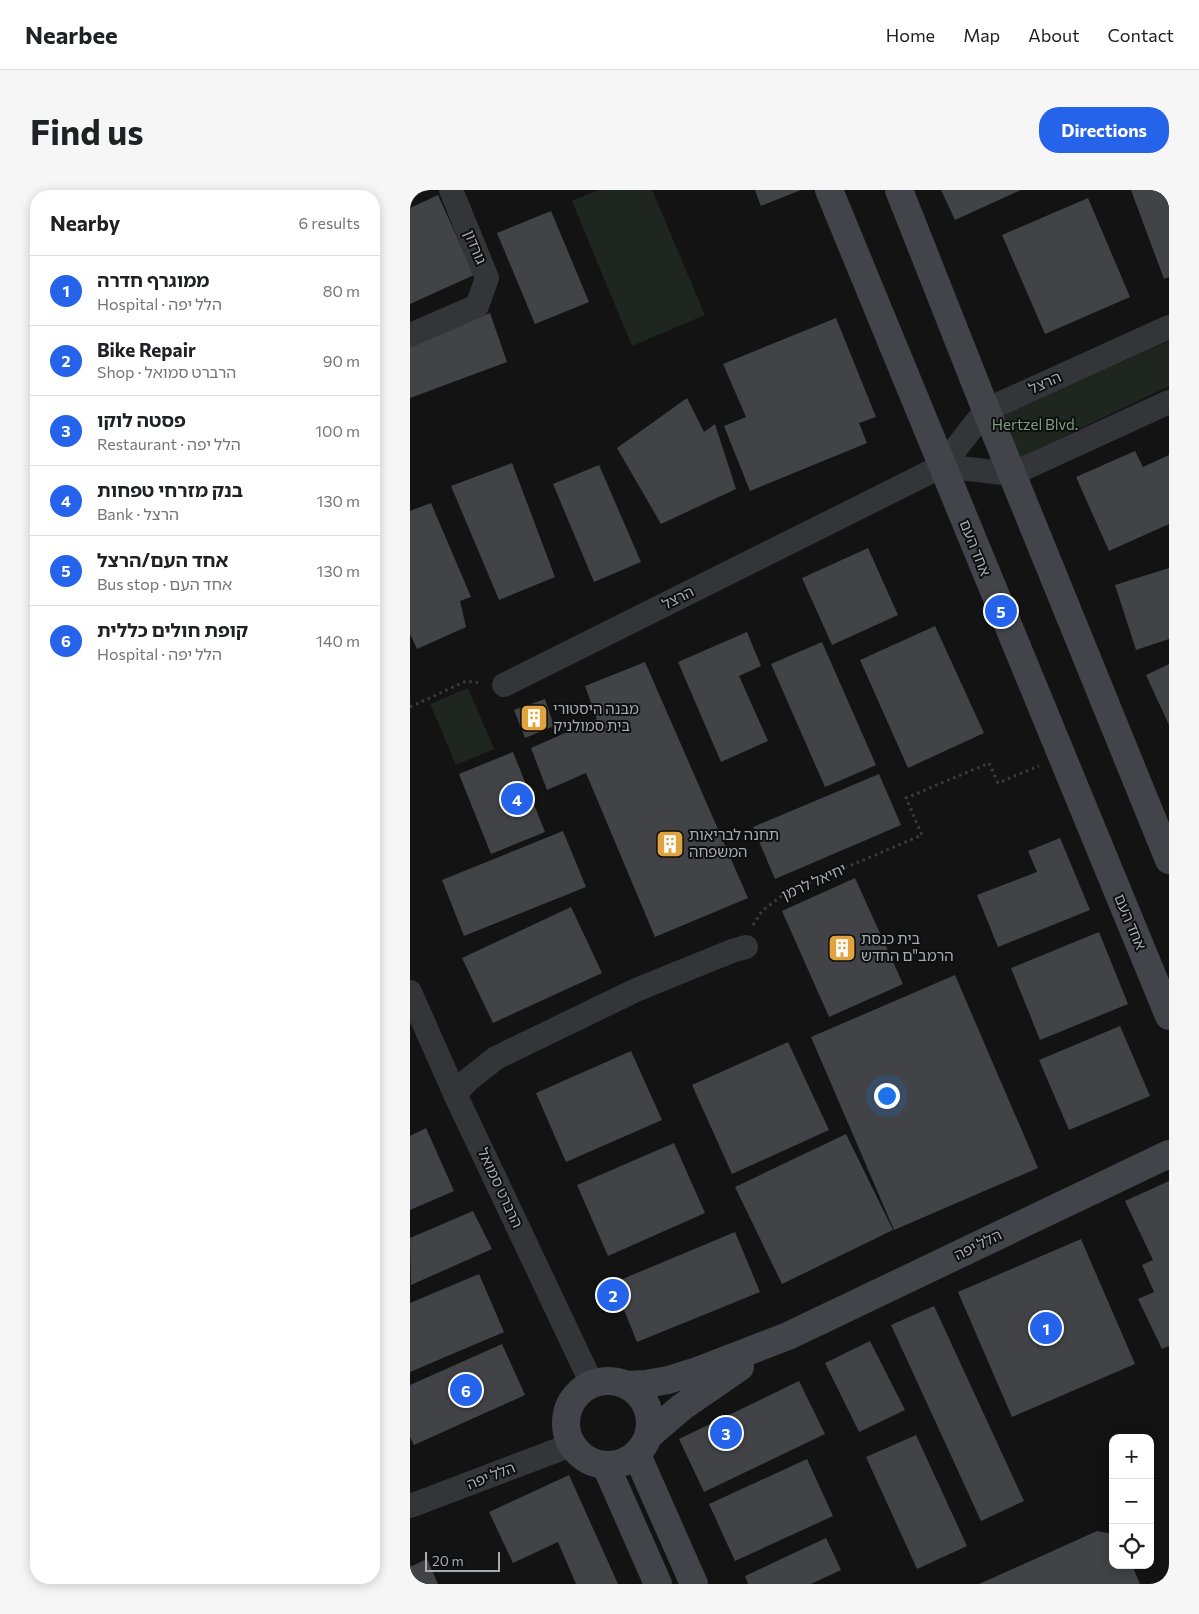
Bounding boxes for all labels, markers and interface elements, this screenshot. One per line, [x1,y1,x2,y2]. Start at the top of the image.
text: Nearbee [25,20,118,49]
text: Home [886,24,935,46]
text: Map [963,24,1000,46]
text: About [1028,24,1080,46]
text: Contact [1108,24,1174,46]
button: Directions [1039,107,1169,153]
text: Find us [30,109,144,152]
text: Nearby [50,210,120,235]
text: 6 results [299,213,360,232]
street label: גורדון [461,227,491,267]
text: ממוגרף חדרה [97,268,209,291]
text: 1 [62,281,70,300]
text: 80 m [323,281,360,300]
text: Hospital · הלל יפה [97,294,222,313]
text: Bike Repair [97,338,196,361]
text: 2 [61,351,71,370]
text: 90 m [323,351,360,370]
text: Shop · הרברט סמואל [97,362,236,381]
street label: הרצל [1026,367,1064,397]
text: פסטה לוקו [97,408,186,431]
park label: Hertzel Blvd. [992,415,1078,433]
text: 3 [61,421,71,440]
text: 100 m [315,421,360,440]
text: Restaurant · הלל יפה [97,434,241,453]
text: בנק מזרחי טפחות [97,478,243,501]
text: 4 [61,491,71,510]
text: 130 m [317,491,360,510]
text: Bank · הרצל [97,504,179,523]
street label: אחד העם [957,517,995,578]
text: אחד העם/הרצל [97,548,228,571]
text: 5 [61,561,71,580]
text: 130 m [317,561,360,580]
text: Bus stop · אחד העם [97,574,232,593]
street label: הרצל [659,582,697,613]
pin: 5 [985,592,1017,630]
text: קופת חולים כללית [97,618,248,641]
text: 6 [61,631,71,650]
text: 140 m [316,631,360,650]
text: Hospital · הלל יפה [97,644,222,663]
place label: מבנה היסטורי בית סמולניק [553,699,639,734]
building icon: מבנה היסטורי בית סמולניק [519,703,549,733]
pin: 4 [501,780,533,818]
place label: תחנה לבריאות המשפחה [689,825,779,860]
building icon: תחנה לבריאות המשפחה [655,829,685,859]
street label: יחיאל לרמן [778,859,849,903]
street label: אחד העם [1111,891,1151,952]
place label: בית כנסת הרמב"ם החדש [861,929,954,964]
building icon: בית כנסת הרמב"ם החדש [827,933,857,963]
your location [874,1083,900,1109]
street label: הרברט סמואל [475,1145,527,1230]
street label: הלל יפה [951,1225,1004,1263]
pin: 2 [597,1276,629,1314]
pin: 1 [1030,1309,1062,1347]
pin: 6 [450,1371,482,1409]
pin: 3 [710,1414,742,1452]
map controls [1109,1434,1154,1569]
button: + [1109,1434,1154,1479]
street label: הלל יפה [464,1458,517,1493]
button: − [1109,1479,1154,1524]
button: locate [1109,1524,1154,1569]
scale bar [425,1549,500,1572]
text: 20 m [432,1552,464,1569]

